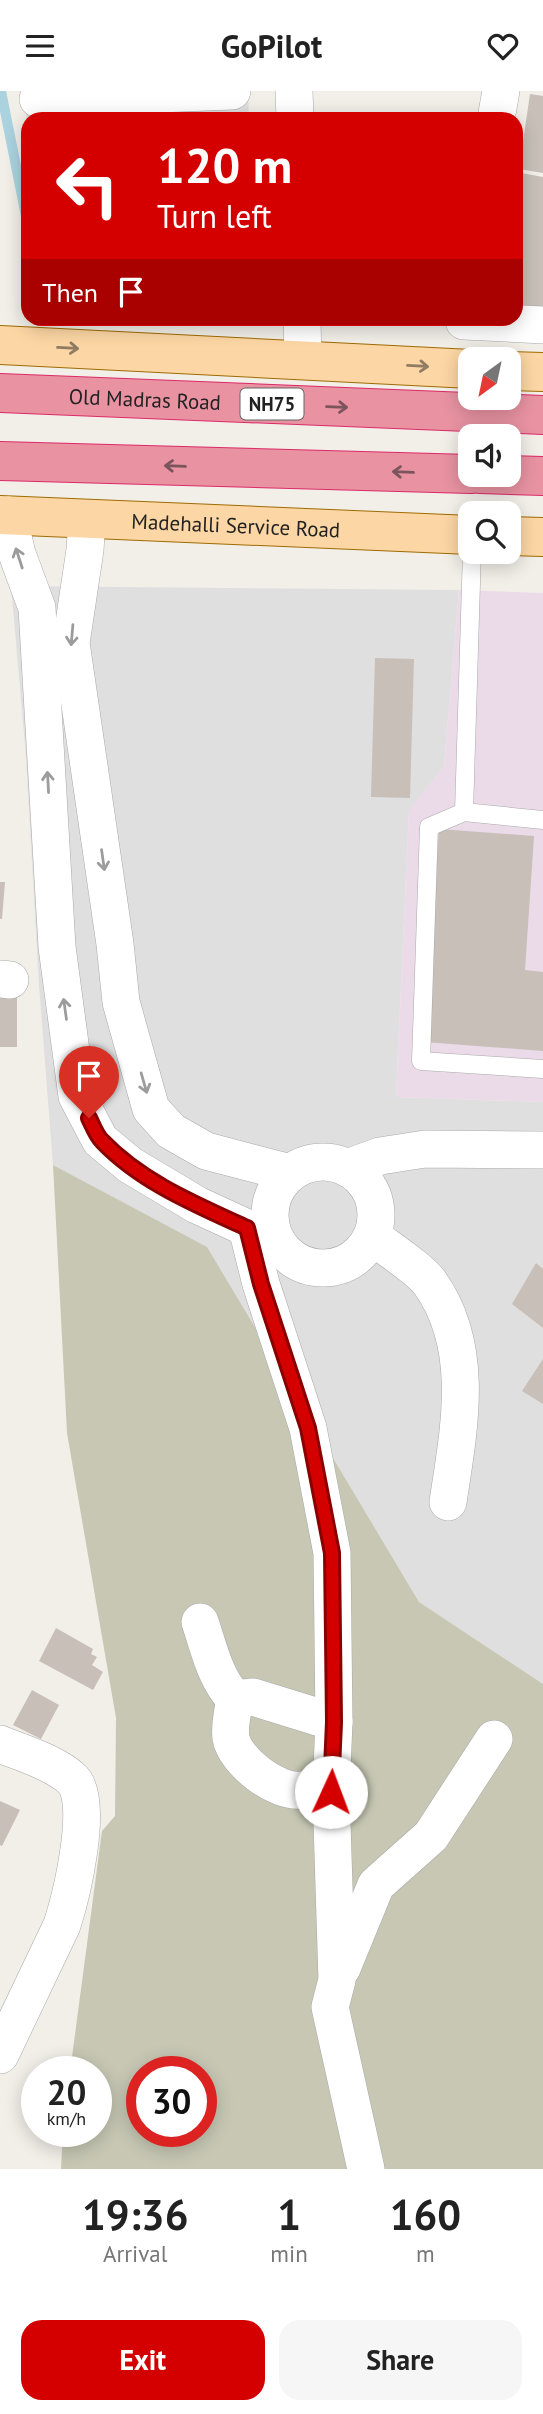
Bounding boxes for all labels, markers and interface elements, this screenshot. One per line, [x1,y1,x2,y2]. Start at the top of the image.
text: GoPilot [221,25,322,67]
icon: menu [21,27,59,65]
icon: heart [484,27,522,65]
text: 120 m [157,133,292,197]
icon: left [42,140,133,231]
text: Turn left [157,195,272,237]
icon: arrive [112,273,150,311]
text: Then [42,276,98,309]
one-way arrow [56,342,79,355]
north arrow [458,347,522,409]
map controls [458,347,521,564]
one-way arrow [406,360,429,373]
street label: Old Madras Road [68,382,222,415]
road number: NH75 [240,389,304,419]
one-way arrow [326,400,349,413]
button: sound [458,424,521,487]
one-way arrow [164,459,187,472]
one-way arrow [391,465,414,479]
button: search [458,501,521,564]
street label: Madehalli Service Road [131,507,341,543]
one-way arrow [12,547,25,569]
one-way arrow [66,623,79,646]
one-way arrow [41,771,54,794]
one-way arrow [96,848,109,871]
one-way arrow [59,998,72,1021]
pin [59,1046,119,1118]
icon: arrive [70,1057,108,1095]
one-way arrow [138,1072,151,1094]
position arrow [294,1755,368,1829]
speed limit sign: 30 [126,2056,217,2147]
text: 20 [47,2069,86,2115]
text: km/h [47,2107,86,2130]
text: 19:36 [82,2187,188,2242]
text: 1 [277,2187,301,2242]
text: 160 [390,2187,461,2242]
text: Arrival [103,2239,167,2268]
text: min [270,2239,308,2268]
text: m [416,2239,435,2268]
button: Exit [21,2320,265,2400]
button: Share [279,2320,522,2400]

